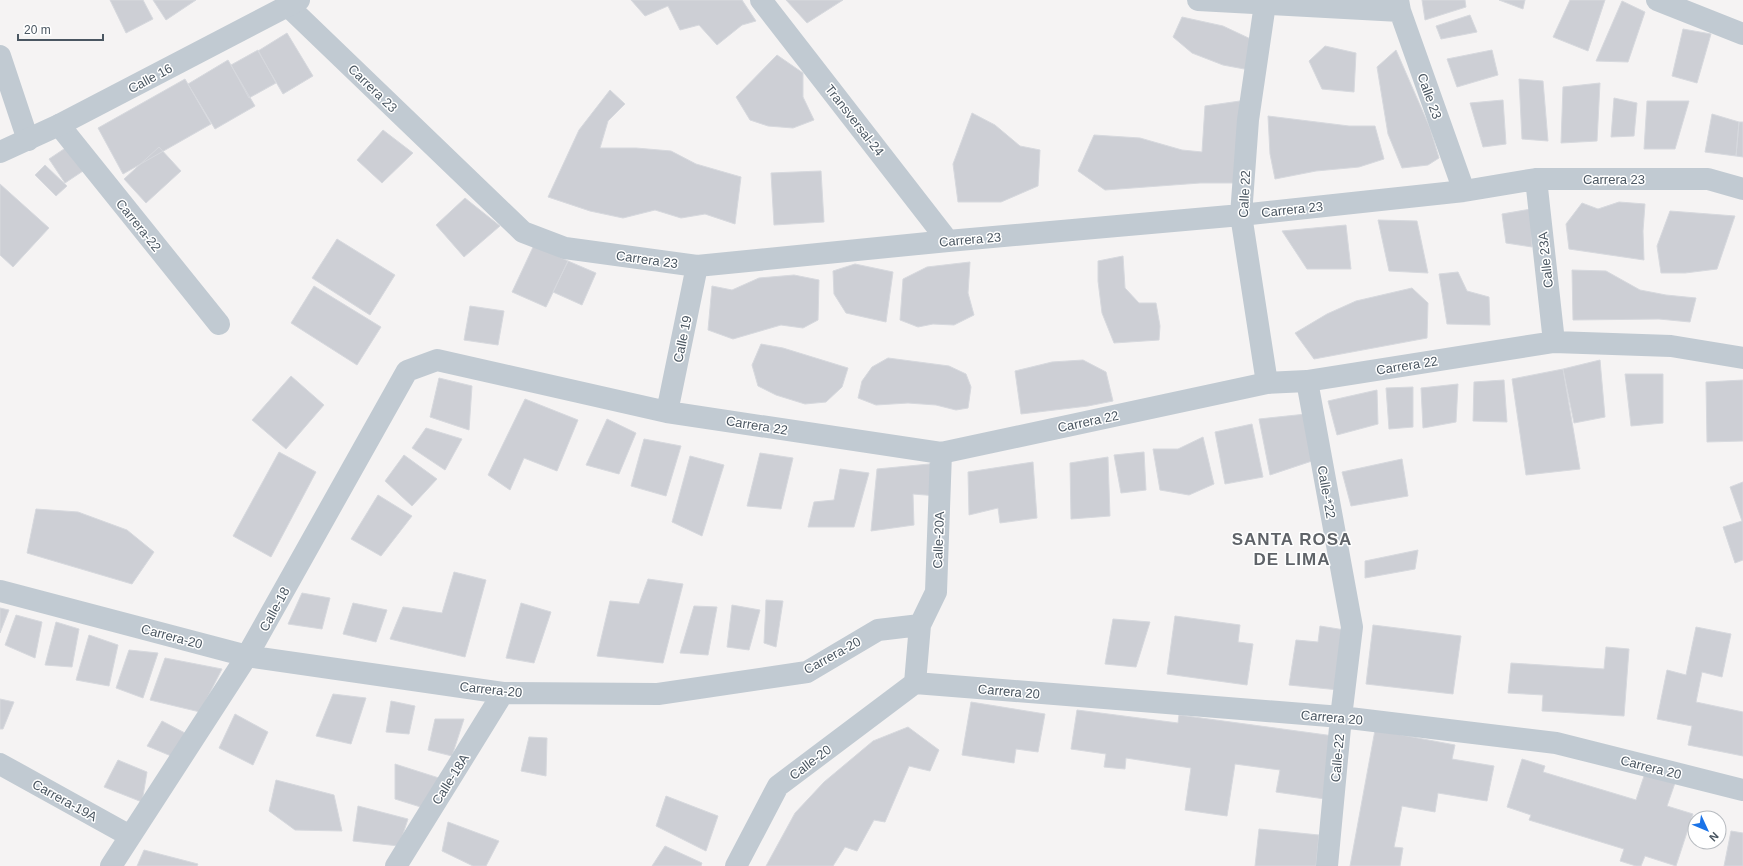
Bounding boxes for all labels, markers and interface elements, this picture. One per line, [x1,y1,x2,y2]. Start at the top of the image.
scale bar [18,16,103,42]
text: 20 m [24,23,51,37]
street label: Calle 16 [126,61,175,96]
street label: Carrera 23 [345,61,400,115]
street label: Calle 23 [1414,71,1445,121]
street label: Transversal-24 [822,82,887,159]
street label: Calle 22 [1236,170,1253,218]
street label: Carrera 23 [1583,172,1645,187]
street label: Carrera-22 [113,196,164,254]
street label: Carrera 23 [1260,199,1324,220]
street label: Carrera 23 [938,229,1002,250]
street label: Calle 23A [1535,231,1556,289]
street label: Carrera 23 [615,248,679,271]
street label: Calle 19 [670,314,695,364]
street label: Carrera 22 [1375,353,1439,378]
street label: Carrera 22 [1056,408,1120,435]
street label: Carrera 22 [725,413,789,438]
street label: Calle-*22 [1314,464,1339,520]
street label: Calle-20A [930,511,947,569]
district label: SANTA ROSA DE LIMA [1232,530,1352,569]
street label: Calle-18 [256,584,293,634]
street label: Carrera-20 [140,621,204,652]
street label: Carrera-20 [801,634,863,677]
street label: Carrera-20 [459,679,523,700]
street label: Carrera 20 [977,681,1041,702]
street label: Carrera 20 [1300,707,1364,728]
street label: Calle-22 [1328,733,1347,783]
street label: Calle-20 [786,742,834,783]
street label: Calle-18A [429,751,472,807]
street label: Carrera 20 [1619,753,1683,782]
street label: Carrera-19A [30,777,100,824]
north arrow [1687,810,1727,850]
text: N [1707,830,1721,844]

